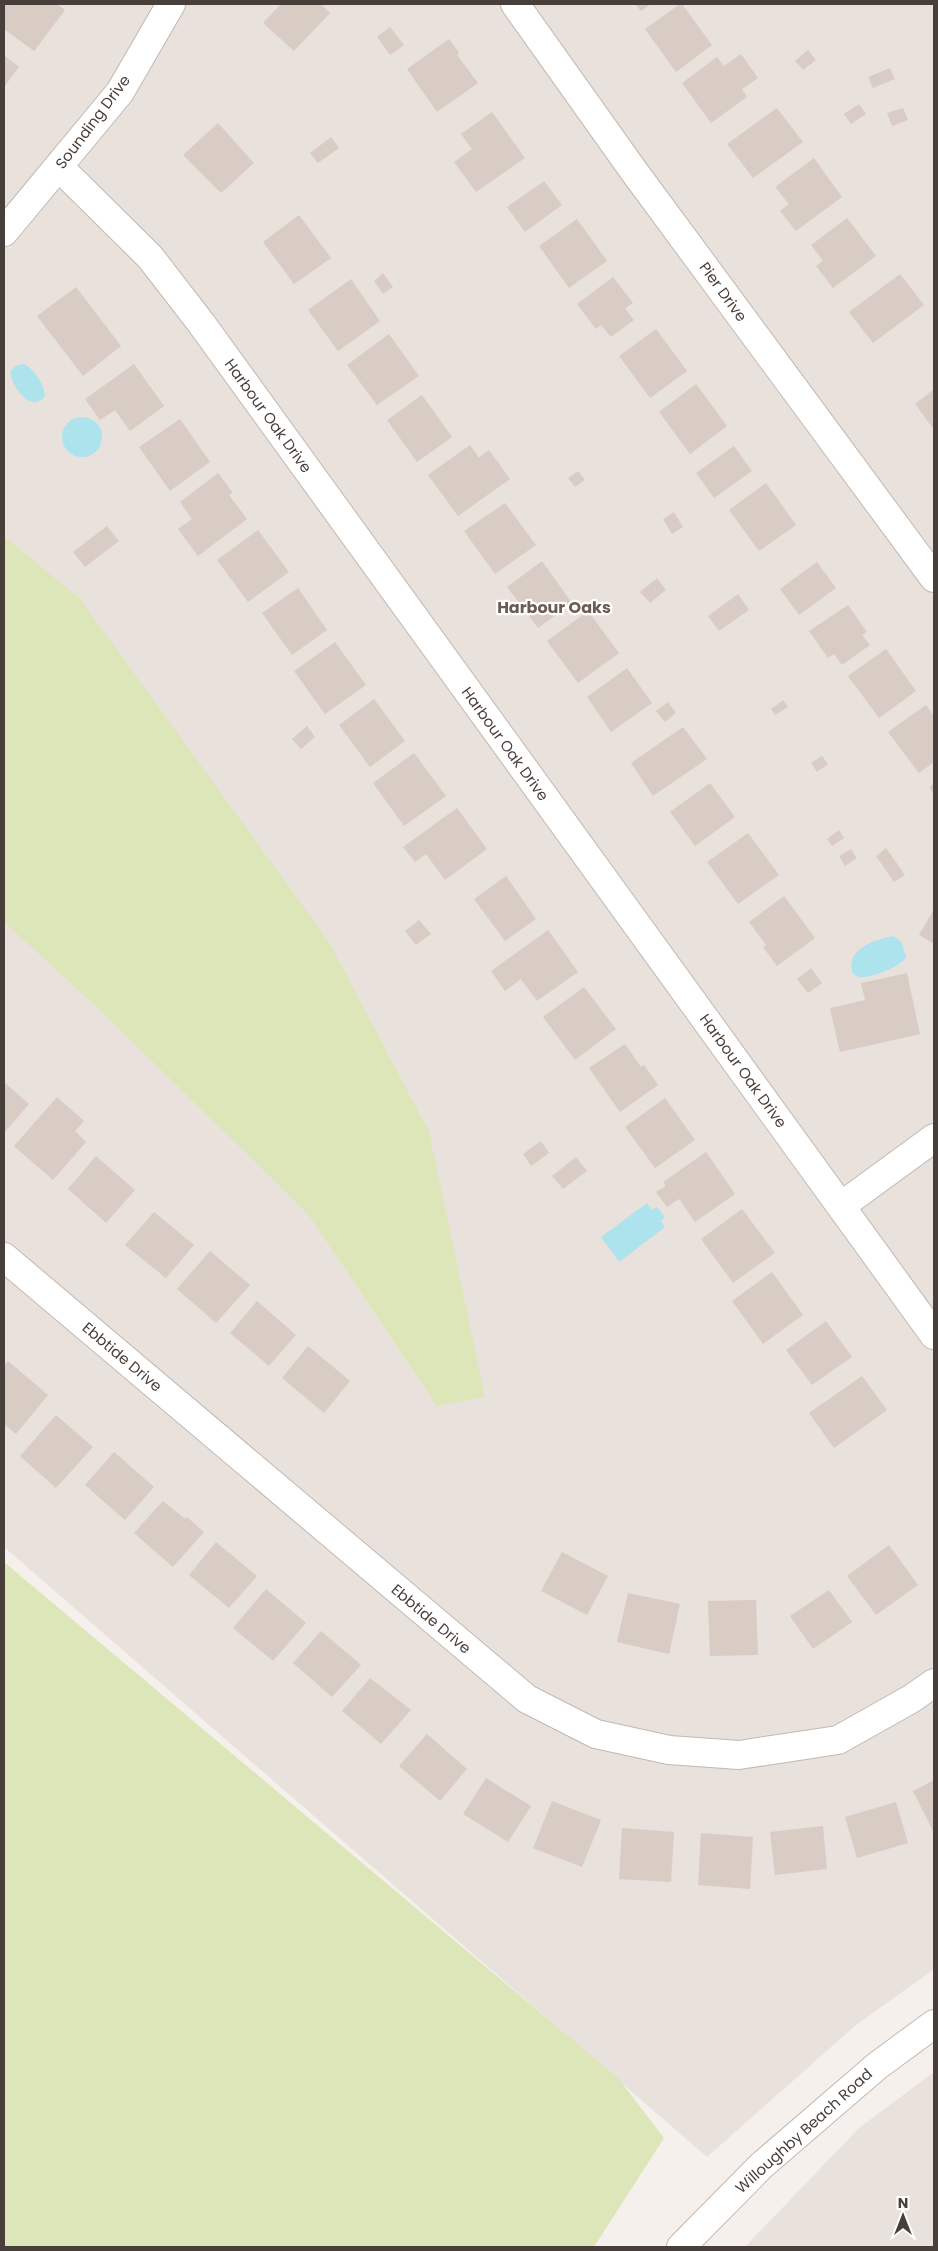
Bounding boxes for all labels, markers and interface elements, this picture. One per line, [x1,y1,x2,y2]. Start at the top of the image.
street label: Sounding Drive [50,70,135,173]
street label: Pier Drive [695,258,752,326]
street label: Harbour Oak Drive [220,354,317,477]
district label: Harbour Oaks [497,596,611,619]
street label: Harbour Oak Drive [457,682,554,805]
street label: Harbour Oak Drive [695,1009,792,1132]
street label: Ebbtide Drive [78,1317,167,1396]
street label: Ebbtide Drive [387,1579,476,1658]
street label: Willoughby Beach Road [731,2063,877,2198]
north arrow [878,2191,928,2241]
text: N [898,2193,908,2213]

